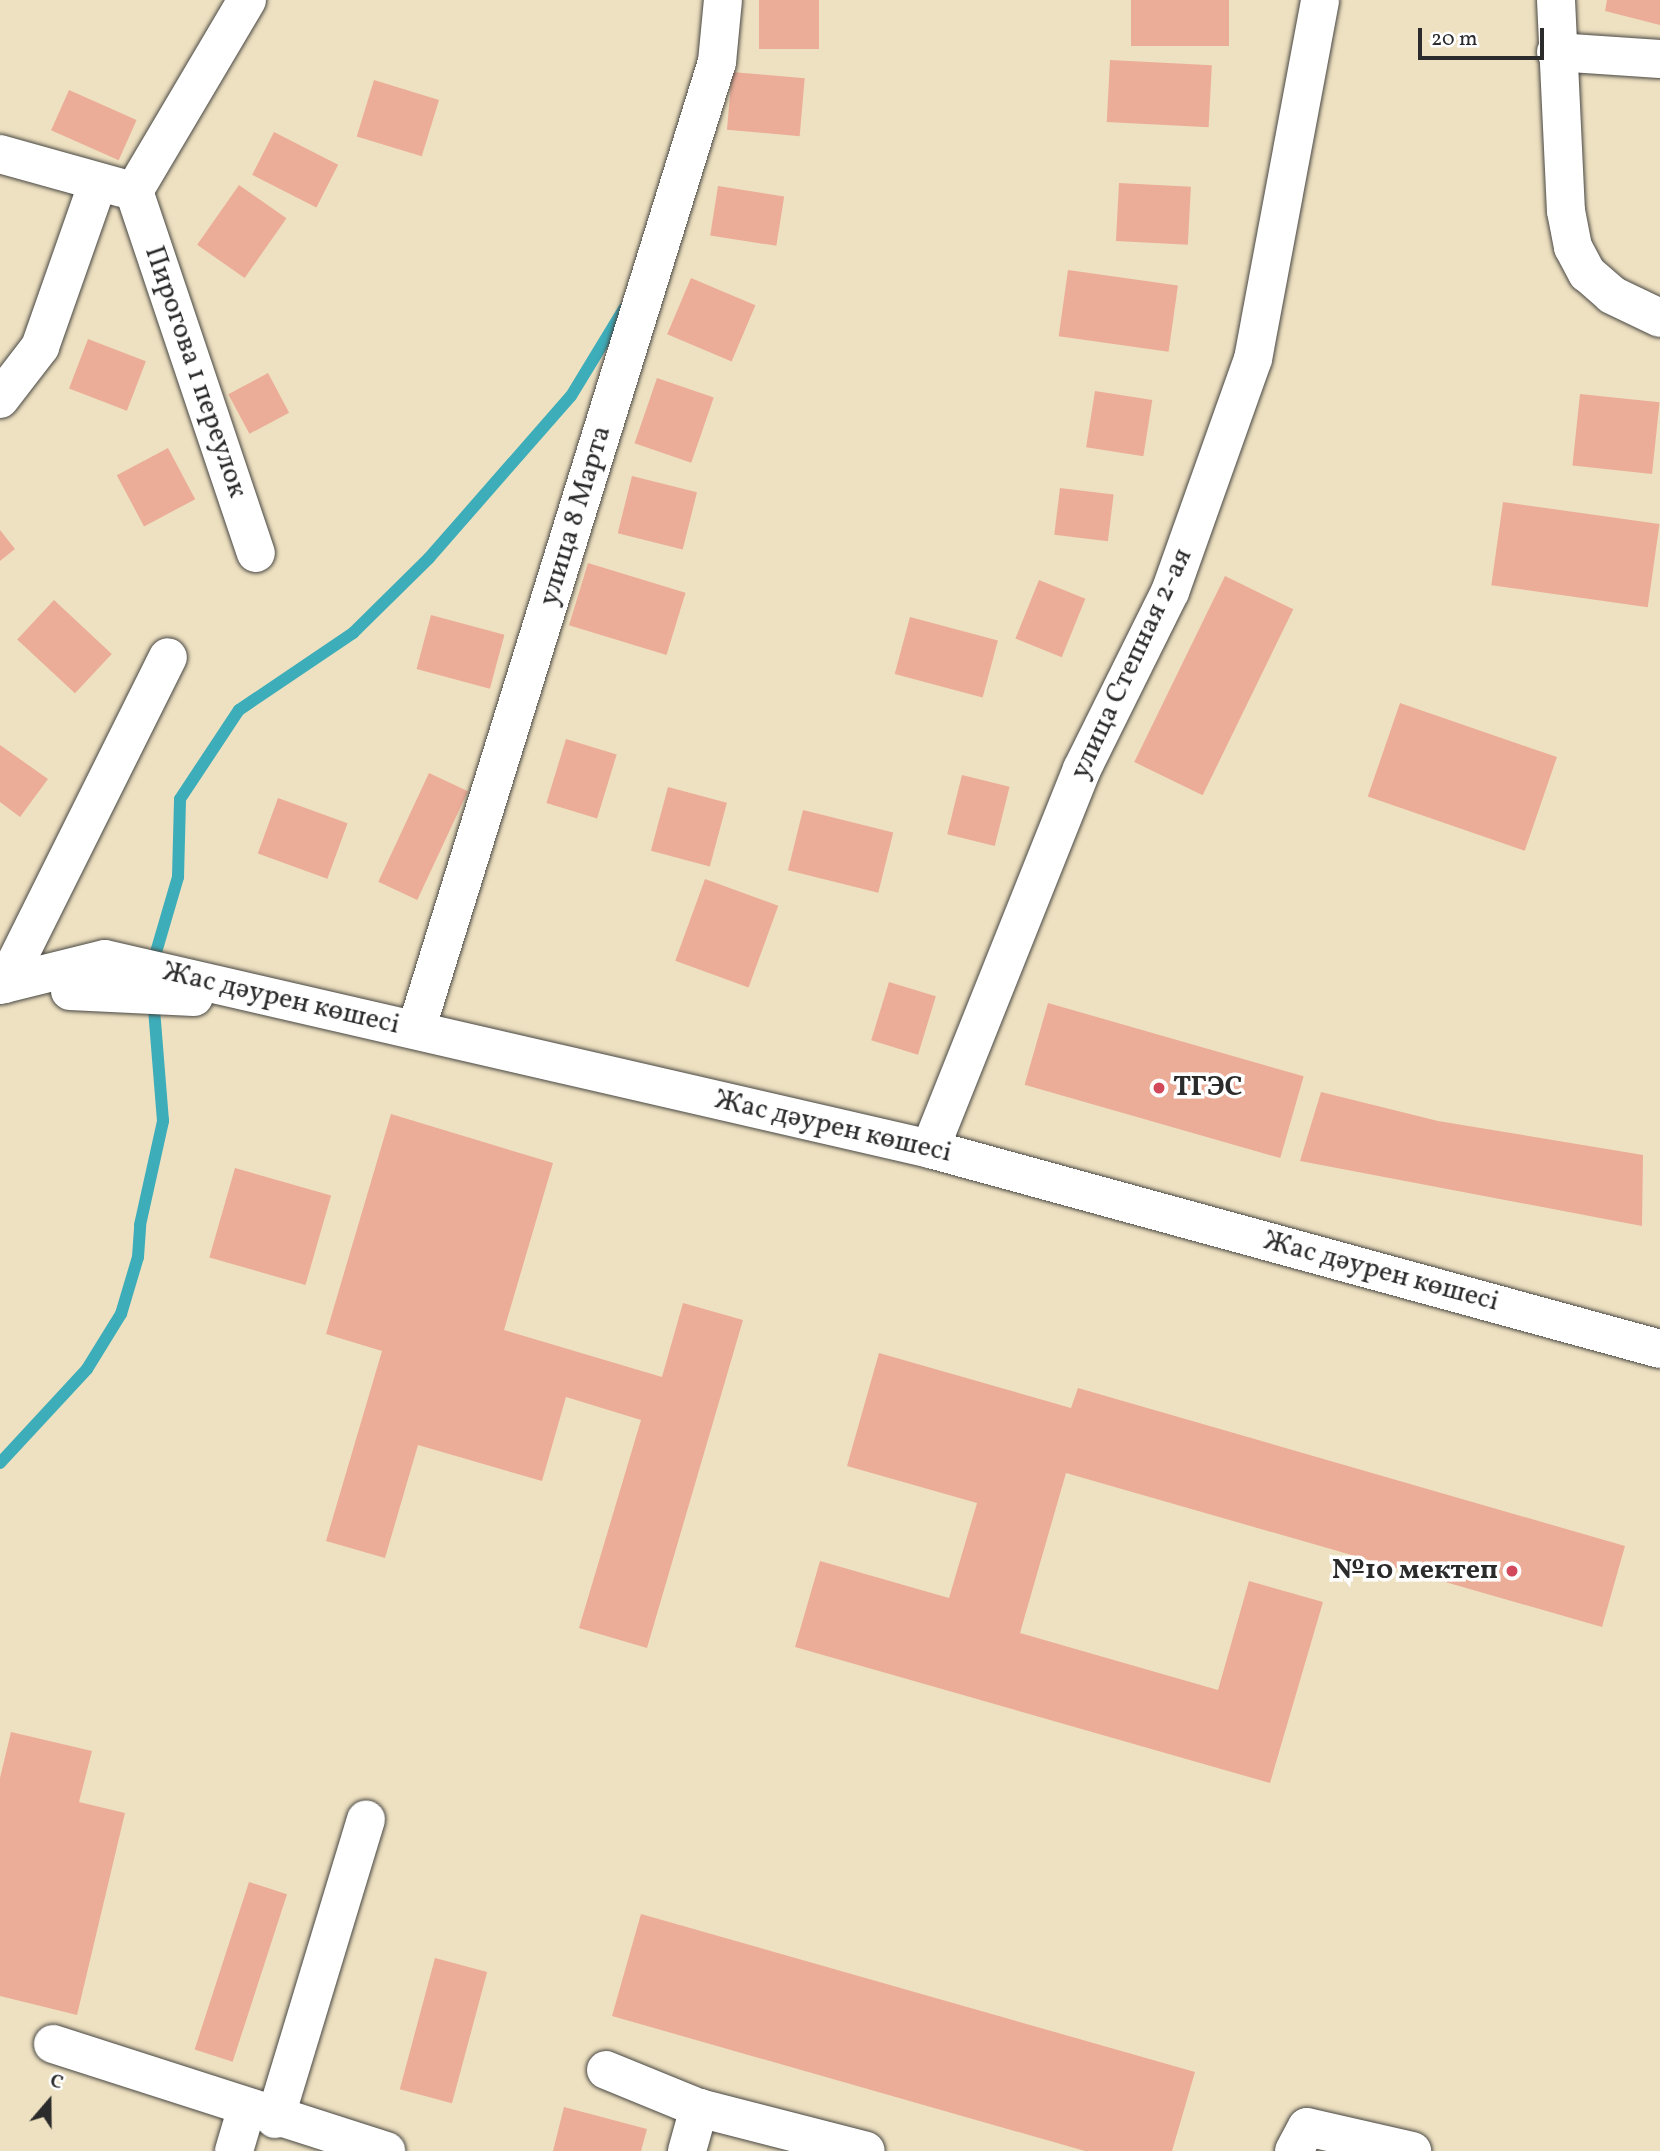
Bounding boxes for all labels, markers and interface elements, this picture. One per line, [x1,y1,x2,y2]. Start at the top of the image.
scale bar [1422,14,1548,58]
text: 20 m [1431,25,1477,54]
street label: Пирогова 1 переулок [136,242,254,502]
street label: улица 8 Марта [533,422,619,610]
street label: улица Степная 2-ая [1064,543,1200,785]
street label: Жас дәурен көшесі [159,955,403,1043]
place label: ТГЭС [1173,1071,1243,1105]
marker: ТГЭС [1151,1080,1167,1096]
street label: Жас дәурен көшесі [711,1083,955,1171]
street label: Жас дәурен көшесі [1260,1224,1502,1320]
place label: №10 мектеп [1332,1554,1498,1588]
marker: №10 мектеп [1504,1563,1520,1579]
north arrow [14,2067,84,2137]
text: С [46,2068,66,2097]

